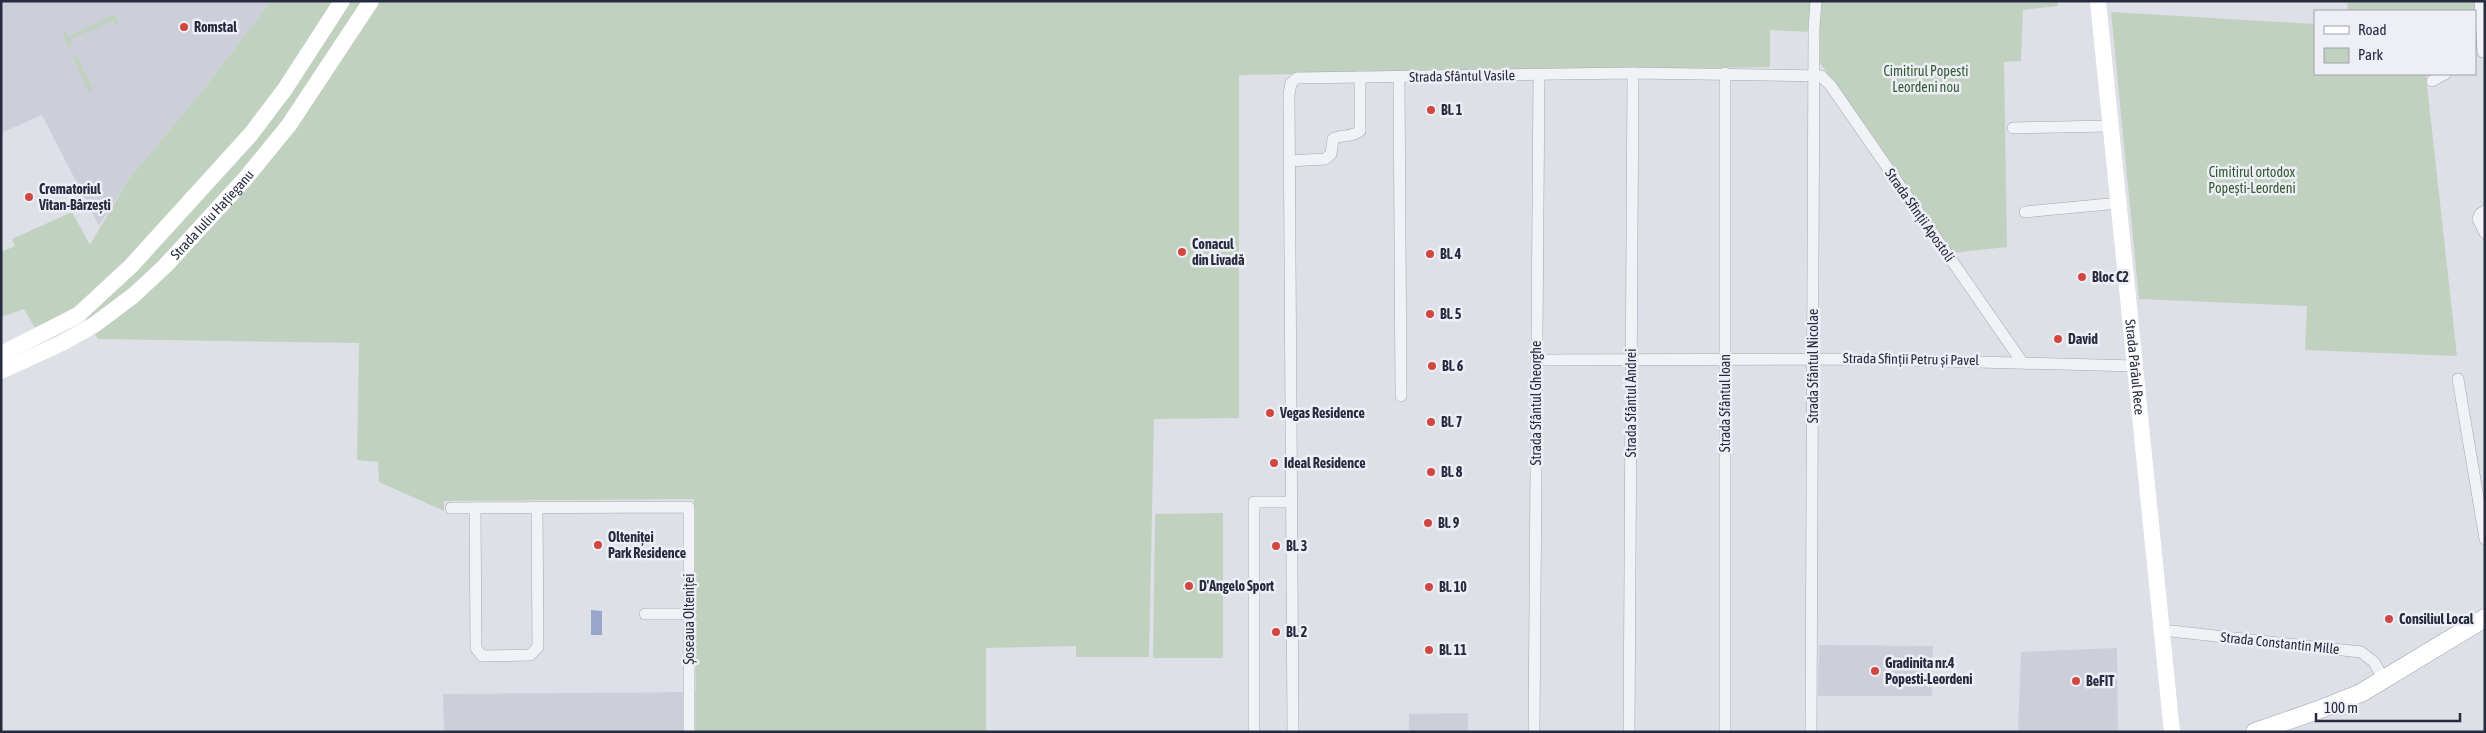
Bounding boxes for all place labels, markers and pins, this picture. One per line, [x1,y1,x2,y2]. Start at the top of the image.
place label: Romstal [194,19,237,35]
marker: Romstal [178,21,190,33]
place label: Bl. 1 [1441,102,1463,118]
marker: Bl. 1 [1425,104,1437,116]
place label: Crematoriul Vitan-Bârzești [38,181,111,214]
marker: Crematoriul Vitan-Bârzești [23,191,35,203]
place label: Conacul din Livadă [1192,236,1245,268]
marker: Conacul din Livadă [1176,246,1188,258]
place label: Bl. 4 [1440,246,1462,262]
marker: Bl. 4 [1424,248,1436,260]
place label: Bloc C2 [2092,269,2129,285]
marker: Bloc C2 [2076,271,2088,283]
place label: Bl. 5 [1440,306,1462,322]
marker: Bl. 5 [1424,308,1436,320]
place label: David [2068,331,2098,347]
marker: David [2052,333,2064,345]
place label: Bl. 6 [1442,358,1464,374]
marker: Bl. 6 [1426,360,1438,372]
place label: Vegas Residence [1279,405,1365,421]
marker: Vegas Residence [1264,407,1276,419]
place label: Bl. 7 [1441,414,1462,430]
marker: Bl. 7 [1425,416,1437,428]
place label: Ideal Residence [1284,455,1366,471]
marker: Ideal Residence [1268,457,1280,469]
place label: Bl. 8 [1441,464,1463,480]
marker: Bl. 8 [1425,466,1437,478]
place label: Bl. 9 [1438,515,1460,531]
marker: Bl. 9 [1422,517,1434,529]
place label: Olteniței Park Residence [608,529,686,561]
place label: Bl. 3 [1286,538,1307,554]
marker: Olteniței Park Residence [592,539,604,551]
marker: Bl. 3 [1270,540,1282,552]
place label: D'Angelo Sport [1199,578,1274,594]
place label: Bl. 10 [1439,579,1467,595]
marker: D'Angelo Sport [1183,580,1195,592]
marker: Bl. 10 [1423,581,1435,593]
place label: Consiliul Local [2399,611,2474,627]
marker: Consiliul Local [2383,613,2395,625]
place label: Bl. 2 [1286,624,1308,640]
marker: Bl. 2 [1270,626,1282,638]
place label: Bl. 11 [1439,642,1467,658]
marker: Bl. 11 [1423,644,1435,656]
place label: Gradinita nr.4 Popesti-Leordeni [1885,655,1972,687]
marker: Gradinita nr.4 Popesti-Leordeni [1869,665,1881,677]
place label: BeFIT [2086,673,2115,689]
marker: BeFIT [2070,675,2082,687]

